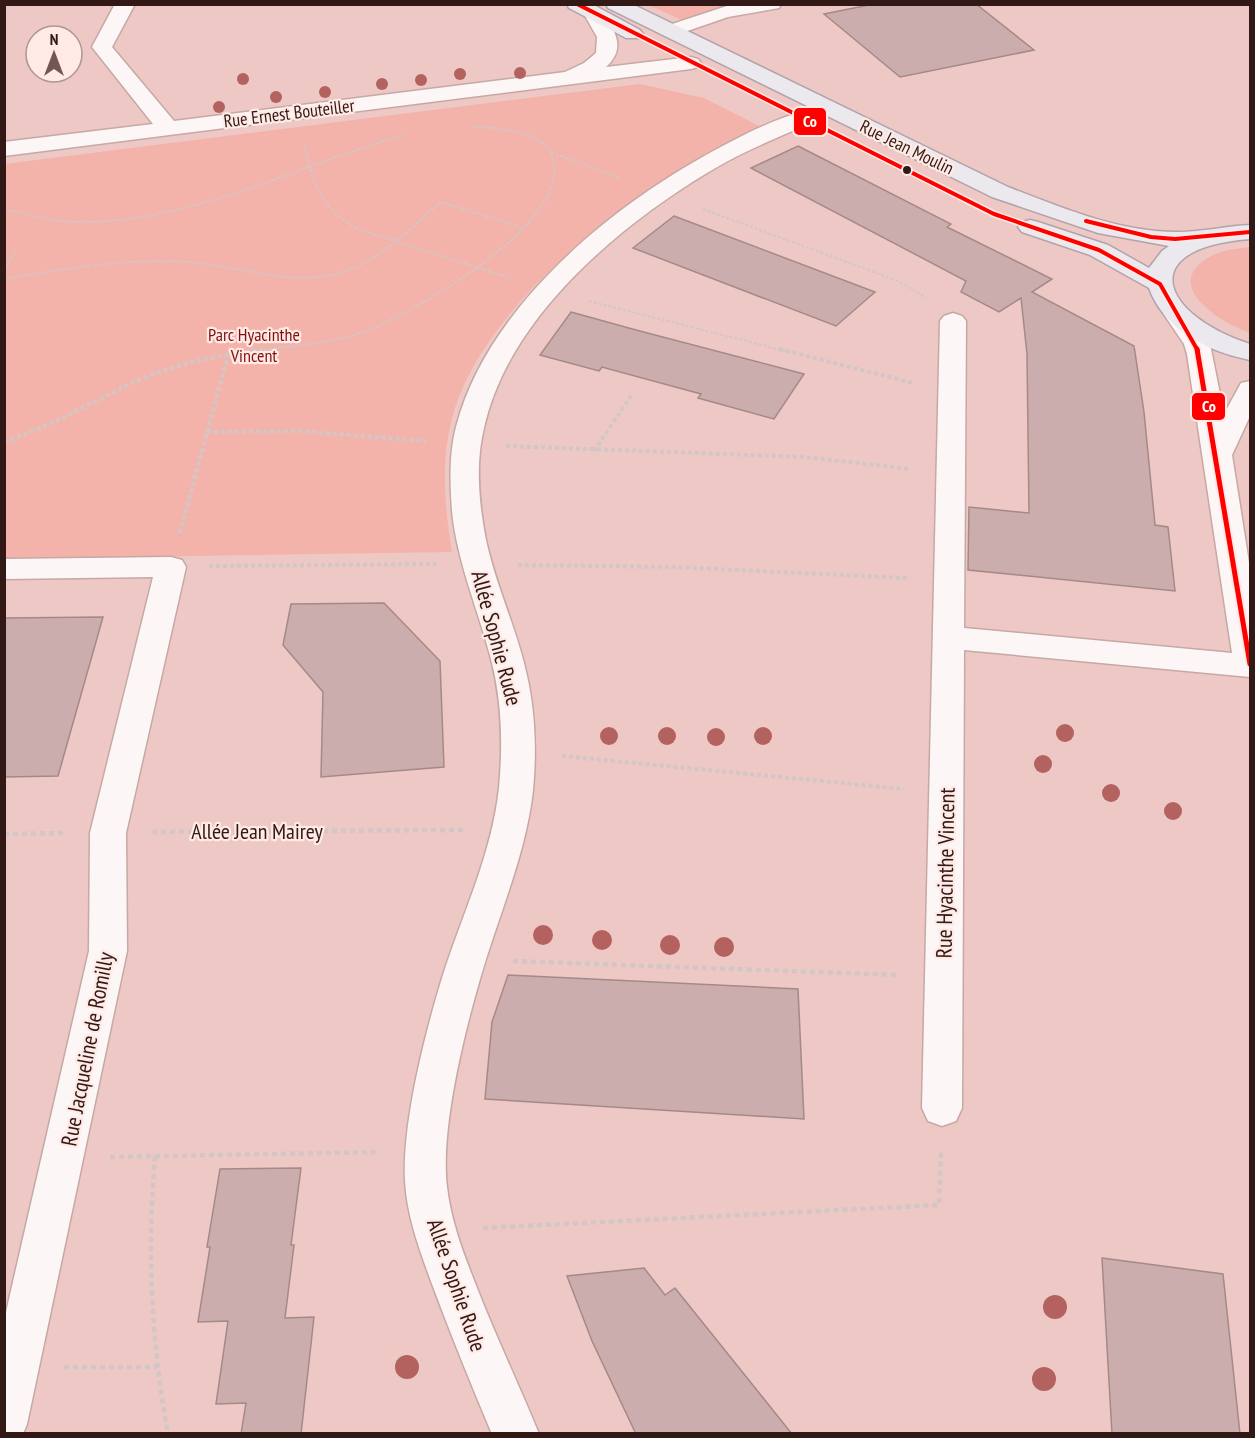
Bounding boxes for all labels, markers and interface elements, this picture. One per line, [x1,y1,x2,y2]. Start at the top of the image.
north arrow [24,24,84,84]
text: N [50,29,58,49]
street label: Rue Ernest Bouteiller [222,94,356,132]
line badge: Co [793,107,827,136]
text: Co [803,111,817,131]
street label: Rue Jean Moulin [856,114,958,180]
unlabelled marker [901,164,913,176]
park label: Parc Hyacinthe Vincent [208,323,300,367]
line badge: Co [1191,392,1226,421]
text: Co [1202,396,1216,416]
street label: Allée Sophie Rude [466,567,528,709]
street label: Rue Hyacinthe Vincent [930,787,960,959]
street label: Allée Jean Mairey [191,817,323,845]
street label: Rue Jacqueline de Romilly [54,949,120,1148]
street label: Allée Sophie Rude [421,1215,493,1355]

